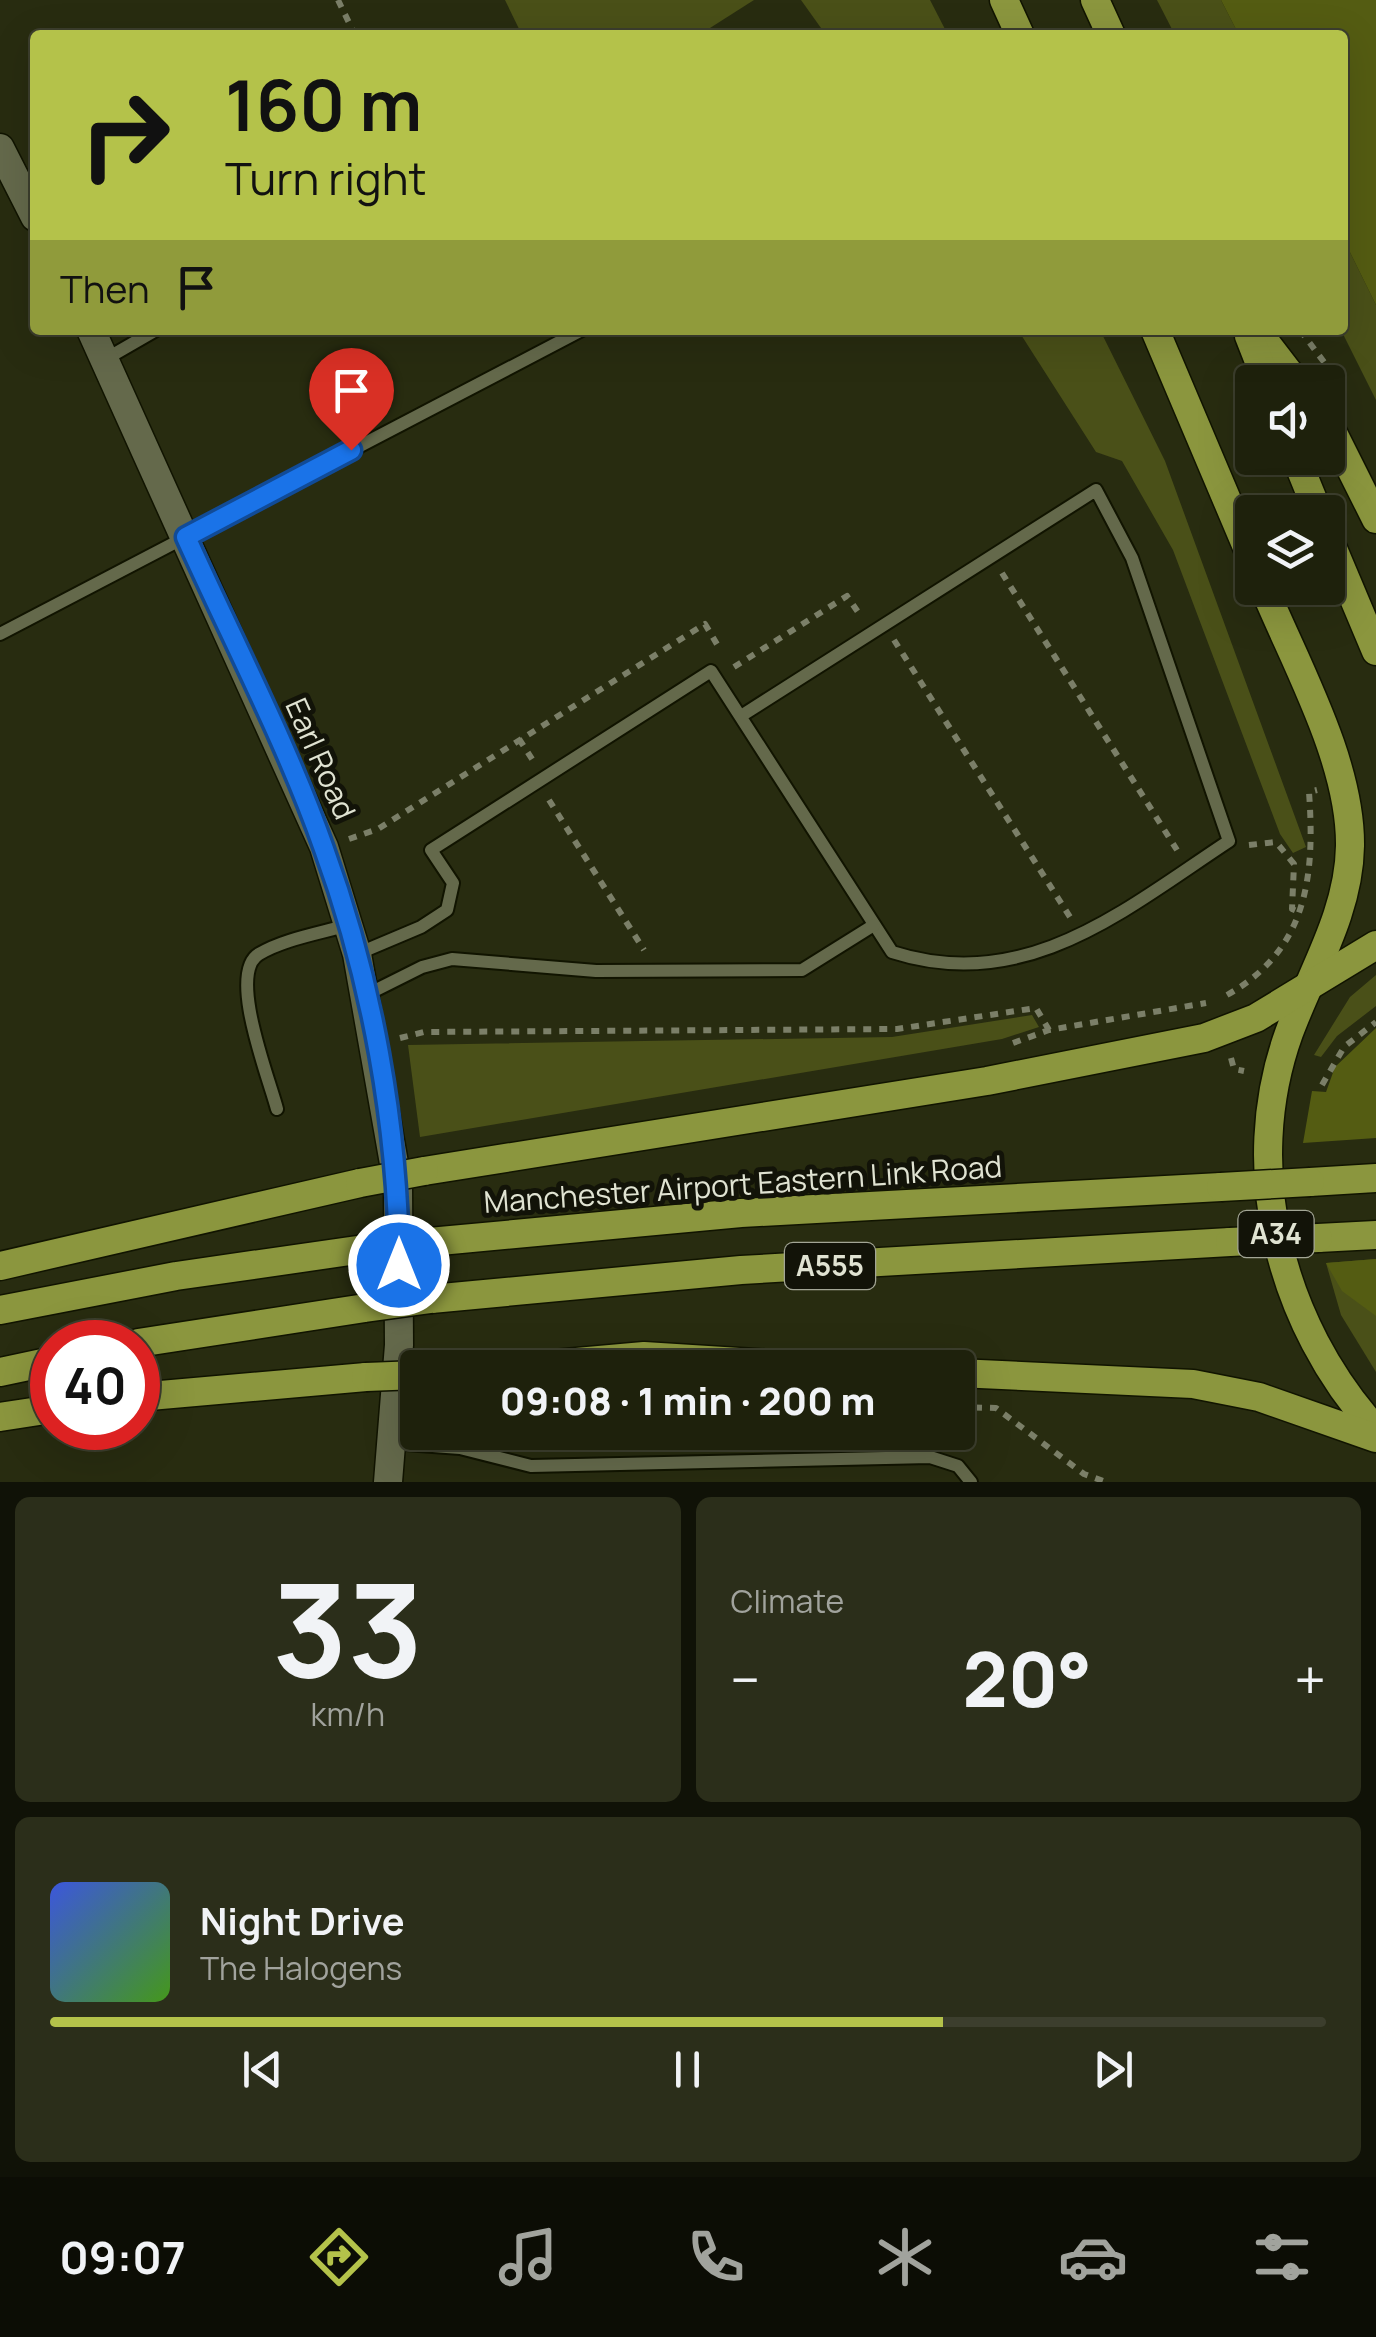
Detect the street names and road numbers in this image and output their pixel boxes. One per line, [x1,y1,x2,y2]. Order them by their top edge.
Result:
street label: Earl Road [276,691,366,826]
street label: Manchester Airport Eastern Link Road [482,1145,1003,1222]
road number: A34 [1238,1211,1314,1257]
road number: A555 [785,1243,875,1289]

